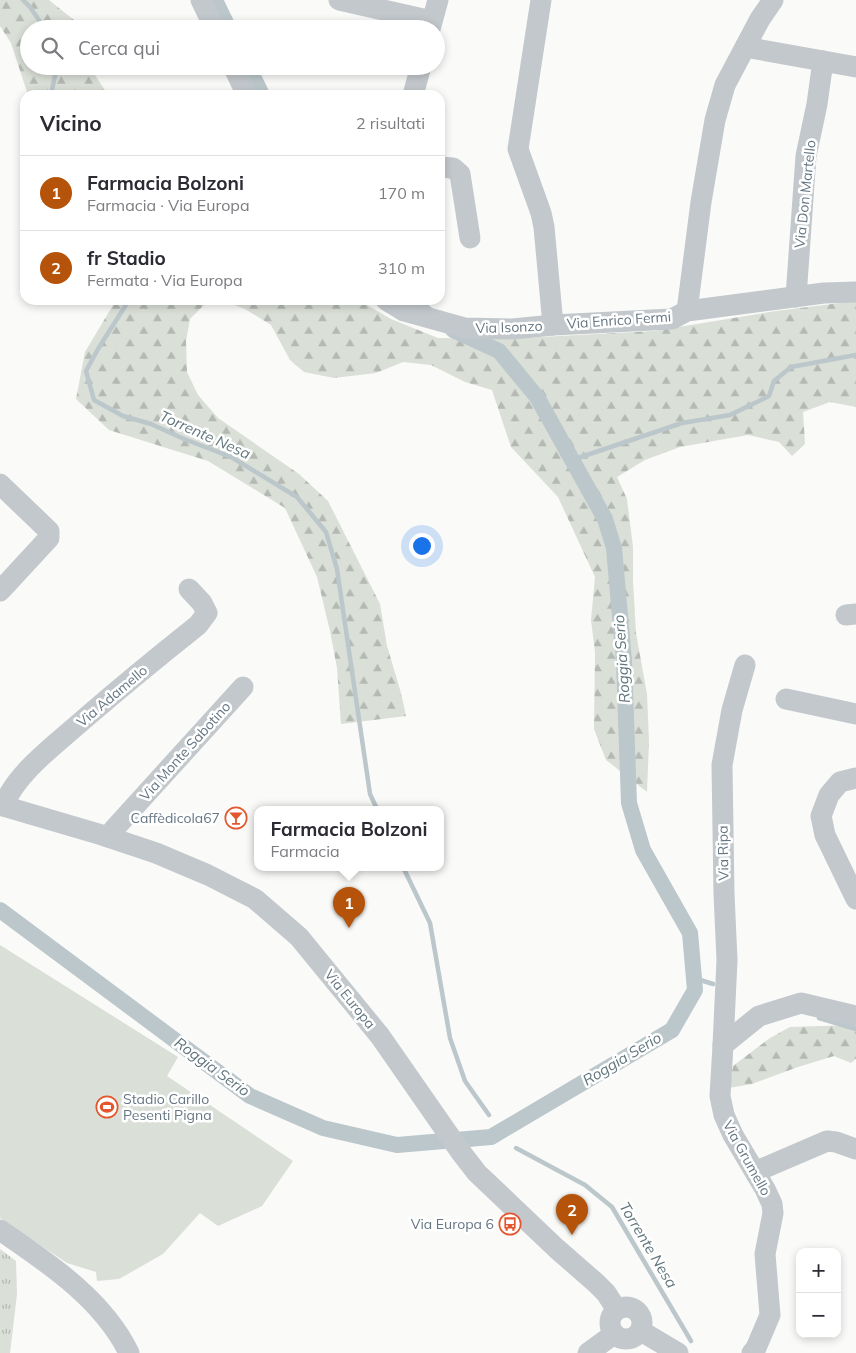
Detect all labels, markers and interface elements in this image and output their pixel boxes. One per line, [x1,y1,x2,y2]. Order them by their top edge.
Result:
search box [20,20,445,75]
icon: search [38,34,66,62]
text: Cerca qui [78,36,160,60]
text: Vicino [40,110,102,136]
text: 2 risultati [356,113,425,133]
street label: Via Don Martello [790,139,820,249]
text: Farmacia Bolzoni [87,171,244,195]
text: 1 [51,183,61,203]
text: 170 m [378,183,425,203]
text: Farmacia · Via Europa [87,195,250,215]
text: fr Stadio [87,246,166,270]
text: 2 [51,258,61,278]
text: 310 m [378,258,425,278]
text: Fermata · Via Europa [87,270,243,290]
street label: Via Enrico Fermi [566,307,672,333]
street label: Via Isonzo [475,317,543,337]
water label: Torrente Nesa [157,406,254,463]
your location [409,533,435,559]
water label: Roggia Serio [609,614,634,704]
street label: Via Adamello [73,661,151,731]
street label: Via Monte Sabotino [136,698,234,804]
bar icon: Caffèdicola67 [224,806,248,830]
popup [254,806,444,871]
place label: Caffèdicola67 [131,809,220,827]
text: Farmacia Bolzoni [271,817,427,841]
street label: Via Ripa [714,825,732,881]
text: Farmacia [271,841,340,861]
pin: 1 [333,887,365,928]
street label: Via Europa [321,966,379,1032]
water label: Roggia Serio [579,1027,665,1089]
water label: Roggia Serio [171,1033,254,1101]
place label: Stadio Carillo Pesenti Pigna [123,1090,212,1124]
sports icon: Stadio Carillo Pesenti Pigna [95,1095,119,1119]
street label: Via Grumello [719,1117,775,1199]
pin: 2 [556,1194,588,1235]
water label: Torrente Nesa [615,1198,682,1291]
bus stop icon: Via Europa 6 [498,1212,522,1236]
place label: Via Europa 6 [411,1215,494,1233]
map controls [796,1248,841,1338]
button: + [796,1248,841,1293]
button: − [796,1293,841,1338]

